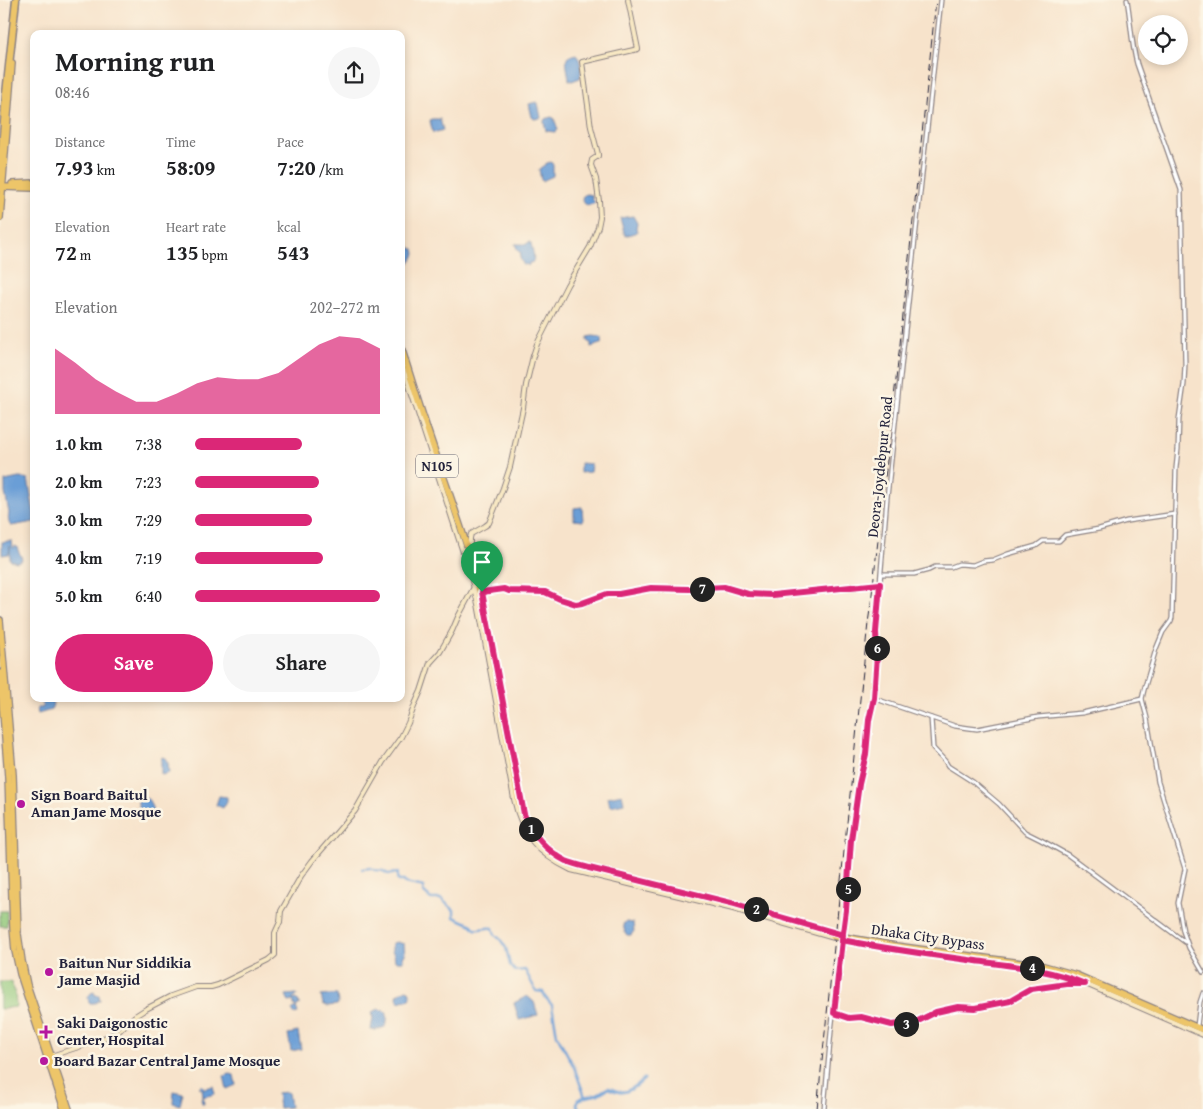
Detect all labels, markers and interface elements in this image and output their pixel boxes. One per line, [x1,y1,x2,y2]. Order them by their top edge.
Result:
map controls [1138,15,1188,65]
button: locate [1138,15,1188,65]
text: Morning run [55,40,215,81]
button: share [328,47,380,99]
text: 08:46 [55,80,90,104]
text: Distance [55,132,105,152]
text: Time [166,132,196,152]
text: Pace [277,132,304,152]
text: 7.93 [55,152,94,183]
text: 58:09 [166,152,215,183]
text: 7:20 [277,152,316,183]
text: km [94,160,115,180]
text: /km [316,160,344,180]
text: Elevation [55,217,110,237]
text: Heart rate [166,217,226,237]
text: kcal [277,217,301,237]
text: 72 [55,237,77,268]
text: 135 [166,237,199,268]
text: 543 [277,237,310,268]
text: m [77,245,91,265]
text: bpm [199,245,228,265]
text: Elevation [55,295,118,319]
text: 202–272 m [310,295,380,319]
street label: Deora-Joydebpur Road [862,395,897,539]
text: 1.0 km [55,432,102,456]
text: 7:38 [135,432,162,456]
road number: N105 [416,454,458,478]
text: 2.0 km [55,470,102,494]
text: 7:23 [135,470,162,494]
text: 3.0 km [55,508,102,532]
text: 7:29 [135,508,162,532]
pin [461,541,503,592]
text: 4.0 km [55,546,102,570]
text: 7:19 [135,546,162,570]
icon: arrive [468,548,496,576]
pin: 7 [690,576,714,602]
text: 7 [699,579,706,599]
text: 5.0 km [55,584,102,608]
text: 6:40 [135,584,162,608]
button: Save [55,634,213,692]
button: Share [223,634,380,692]
pin: 6 [864,636,890,660]
text: 6 [874,638,881,658]
place label: Sign Board Baitul Aman Jame Mosque [31,784,161,822]
marker: Sign Board Baitul Aman Jame Mosque [15,798,27,810]
pin: 1 [518,816,544,842]
text: 1 [528,819,535,839]
pin: 5 [836,876,860,902]
text: 5 [845,879,852,899]
pin: 2 [744,896,768,922]
text: 2 [753,899,760,919]
street label: Dhaka City Bypass [870,918,986,955]
place label: Baitun Nur Siddikia Jame Masjid [56,952,191,990]
pin: 4 [1020,956,1044,980]
text: 4 [1029,958,1036,978]
marker: Baitun Nur Siddikia Jame Masjid [43,966,55,978]
place label: Saki Daigonostic Center, Hospital [57,1012,168,1050]
pin: 3 [894,1012,918,1036]
text: 3 [903,1014,910,1034]
marker: Saki Daigonostic Center, Hospital [39,1025,53,1039]
place label: Board Bazar Central Jame Mosque [54,1050,280,1071]
marker: Board Bazar Central Jame Mosque [38,1055,50,1067]

